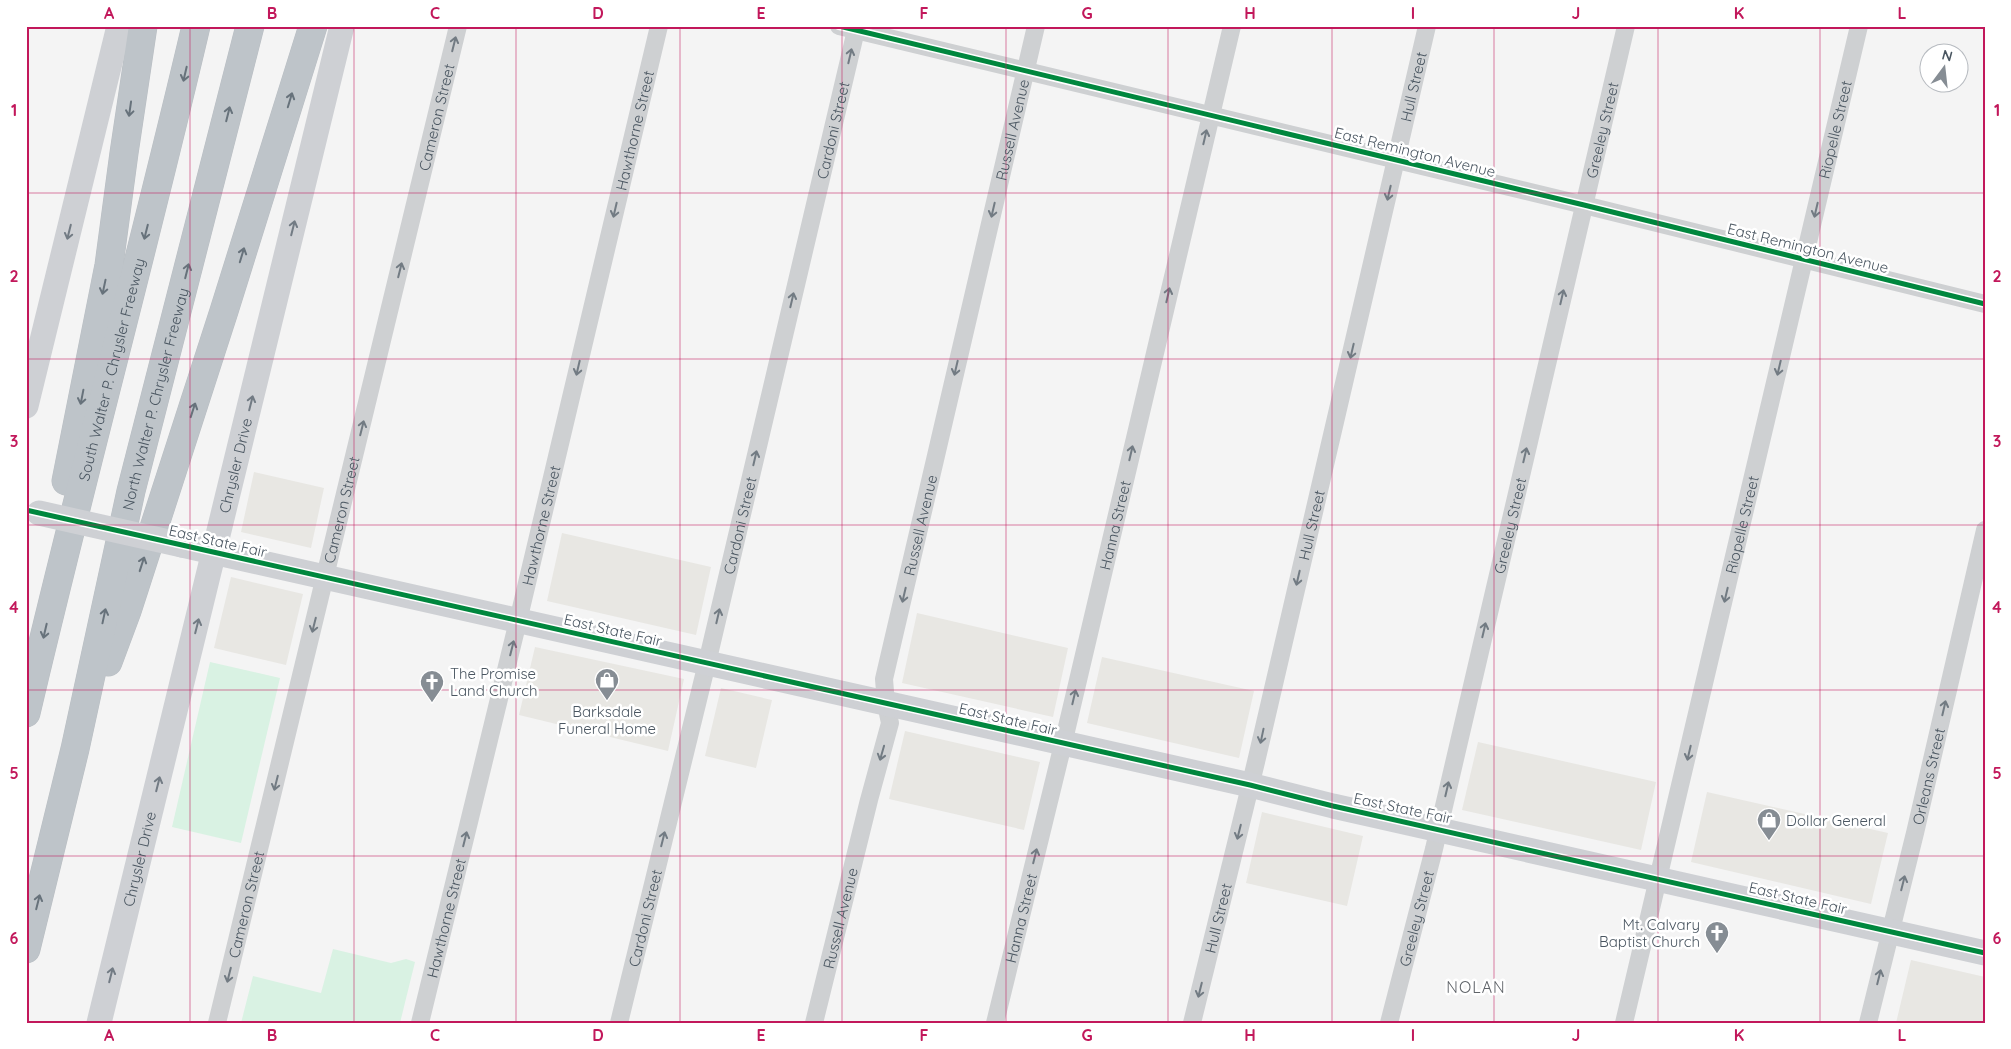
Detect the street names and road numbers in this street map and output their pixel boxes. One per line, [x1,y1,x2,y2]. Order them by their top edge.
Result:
street label: Hull Street [1396,50,1430,124]
street label: Cameron Street [414,62,458,172]
street label: Hawthorne Street [611,69,658,192]
street label: Russell Avenue [991,77,1033,182]
street label: Riopelle Street [1814,78,1855,180]
street label: Cardoni Street [812,80,853,181]
street label: Greeley Street [1581,80,1622,180]
street label: East Remington Avenue [1332,123,1498,181]
street label: East Remington Avenue [1725,219,1891,277]
street label: South Walter P. Chrysler Freeway [74,256,148,483]
street label: North Walter P. Chrysler Freeway [118,286,192,512]
street label: Chrysler Drive [214,416,256,515]
street label: Cameron Street [319,454,363,565]
street label: Hawthorne Street [517,464,564,587]
street label: Russell Avenue [899,473,941,578]
street label: Riopelle Street [1721,474,1762,576]
street label: Cardoni Street [719,475,760,576]
street label: Greeley Street [1489,475,1530,575]
street label: Hanna Street [1095,478,1134,572]
street label: Hull Street [1294,488,1328,562]
street label: East State Fair [167,520,269,562]
street label: East State Fair [562,609,664,651]
street label: East State Fair [957,698,1059,740]
street label: Orleans Street [1908,726,1949,827]
street label: East State Fair [1352,788,1454,828]
street label: Chrysler Drive [118,809,160,908]
street label: Cameron Street [224,849,268,960]
street label: Hawthorne Street [422,856,469,980]
street label: Russell Avenue [818,866,861,971]
street label: Cardoni Street [624,867,666,969]
street label: Greeley Street [1395,868,1438,968]
street label: Hanna Street [1001,871,1041,965]
street label: East State Fair [1747,877,1849,919]
street label: Hull Street [1200,881,1235,955]

